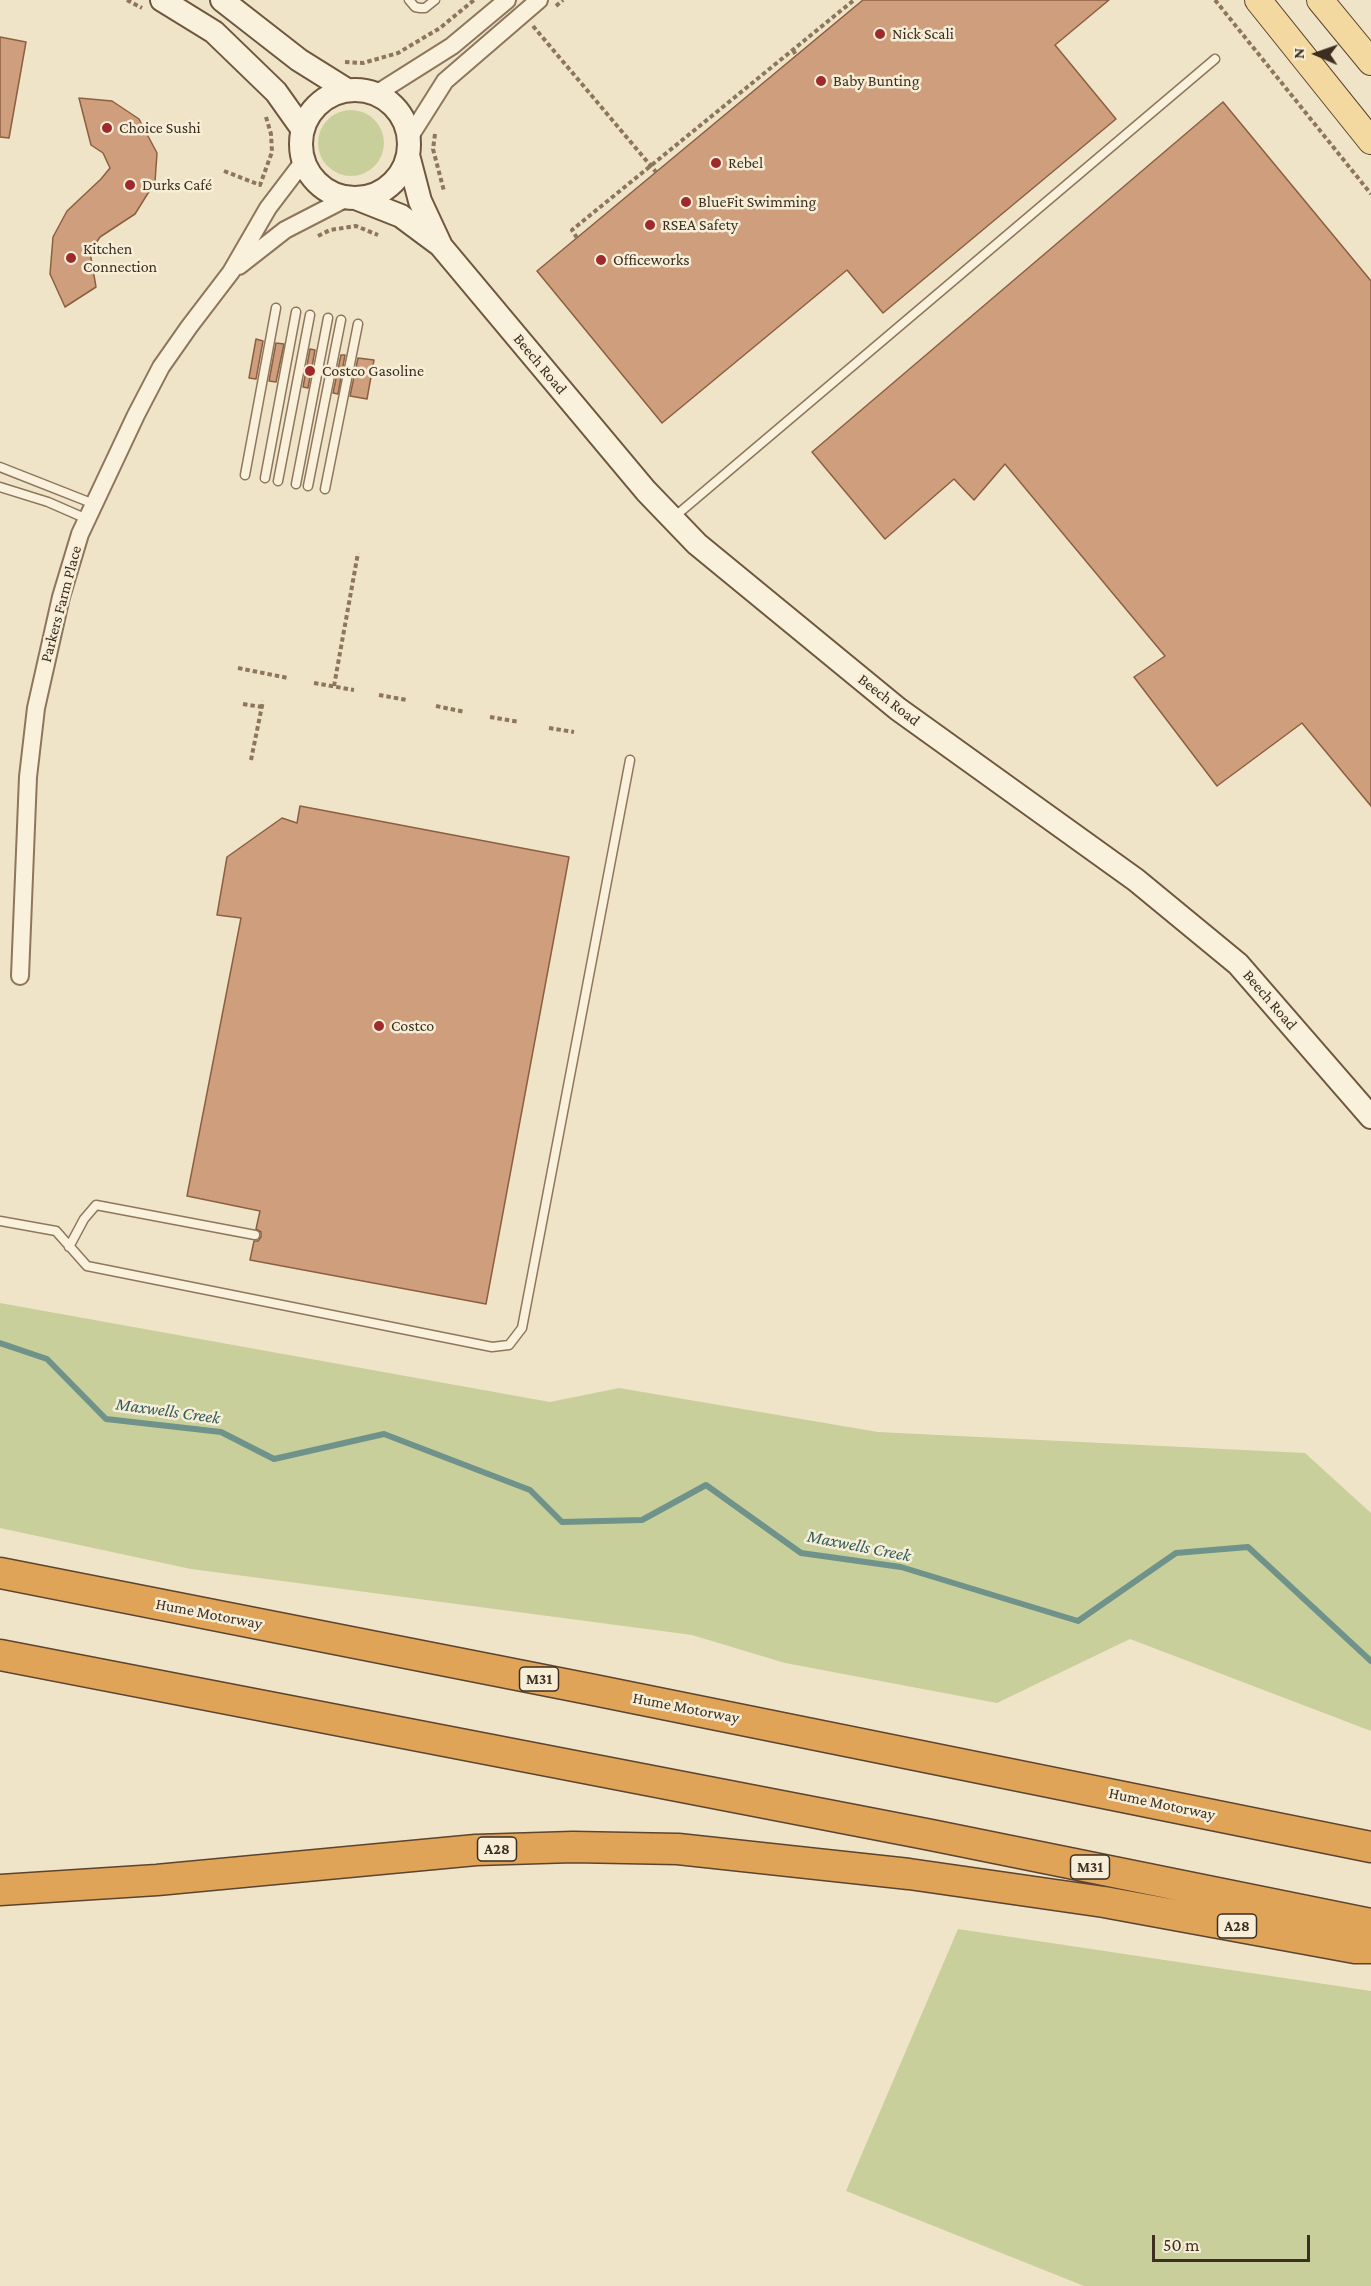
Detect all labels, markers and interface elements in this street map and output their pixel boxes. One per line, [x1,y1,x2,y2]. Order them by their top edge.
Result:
place label: Nick Scali [892,24,954,44]
north arrow [1287,24,1347,84]
marker: Nick Scali [873,27,887,41]
text: N [1290,48,1307,59]
place label: Baby Bunting [833,71,919,91]
marker: Baby Bunting [814,74,828,88]
place label: Choice Sushi [119,118,201,138]
marker: Choice Sushi [100,121,114,135]
place label: Rebel [728,153,763,173]
marker: Rebel [709,156,723,170]
place label: Durks Café [142,175,212,195]
marker: Durks Café [123,178,137,192]
place label: BlueFit Swimming [698,192,816,212]
marker: BlueFit Swimming [679,195,693,209]
place label: RSEA Safety [662,215,738,235]
marker: RSEA Safety [643,218,657,232]
place label: Kitchen Connection [83,239,157,277]
place label: Officeworks [613,250,690,270]
marker: Kitchen Connection [64,251,78,265]
marker: Officeworks [594,253,608,267]
street label: Beech Road [509,330,571,398]
place label: Costco Gasoline [322,361,424,381]
marker: Costco Gasoline [303,364,317,378]
street label: Parkers Farm Place [36,544,86,664]
street label: Beech Road [854,670,924,730]
street label: Beech Road [1239,966,1301,1034]
place label: Costco [391,1016,434,1036]
marker: Costco [372,1019,386,1033]
water label: Maxwells Creek [114,1393,222,1429]
water label: Maxwells Creek [805,1525,913,1567]
street label: Hume Motorway [154,1594,264,1634]
road number: M31 [520,1667,558,1691]
street label: Hume Motorway [631,1688,741,1728]
street label: Hume Motorway [1107,1783,1217,1825]
road number: A28 [478,1837,516,1861]
road number: M31 [1070,1855,1110,1879]
road number: A28 [1218,1914,1256,1938]
scale bar [1155,2223,1312,2261]
text: 50 m [1163,2235,1200,2255]

